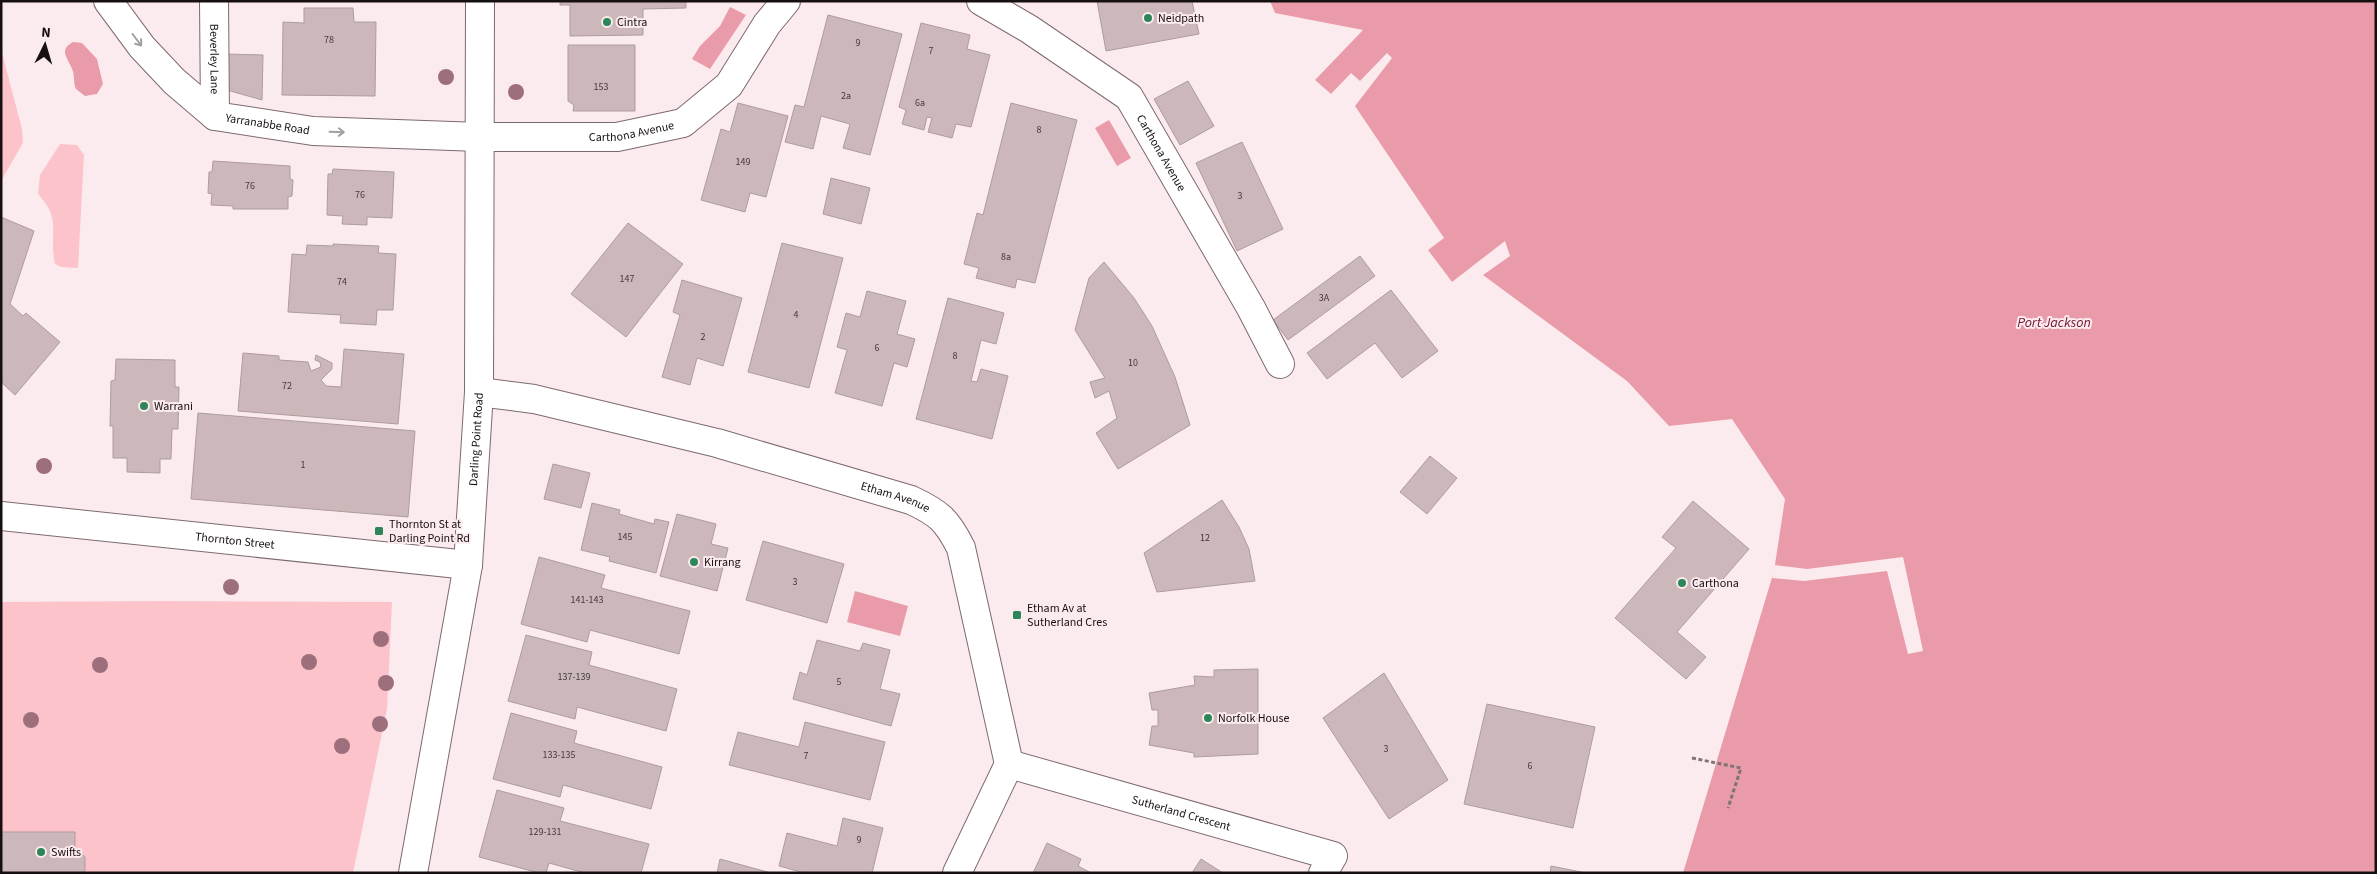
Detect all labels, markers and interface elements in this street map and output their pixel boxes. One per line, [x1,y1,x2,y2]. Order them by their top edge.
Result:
place label: Neidpath [1158,10,1204,27]
marker: Neidpath [1142,12,1154,24]
place label: Cintra [617,14,647,31]
marker: Cintra [601,16,613,28]
north arrow [20,20,70,70]
text: N [41,23,52,43]
street label: Beverley Lane [206,24,223,94]
one-way arrow [132,33,142,47]
house number: 78 [324,33,334,47]
house number: 9 [856,36,861,50]
house number: 7 [929,44,934,58]
house number: 153 [594,80,608,94]
house number: 2a [841,89,851,103]
house number: 6a [915,96,925,110]
street label: Yarranabbe Road [223,109,311,139]
street label: Carthona Avenue [1132,111,1190,194]
street label: Carthona Avenue [589,117,676,146]
house number: 8 [1037,123,1042,137]
one-way arrow [328,127,345,137]
house number: 149 [736,155,750,169]
house number: 76 [245,179,255,193]
house number: 76 [355,188,365,202]
house number: 3 [1238,189,1243,203]
house number: 8a [1001,250,1011,264]
house number: 147 [620,272,634,286]
house number: 74 [337,275,347,289]
house number: 3A [1319,291,1330,305]
house number: 4 [794,308,799,322]
water label: Port Jackson [2017,313,2091,333]
house number: 2 [701,330,706,344]
house number: 6 [875,341,880,355]
house number: 8 [953,349,958,363]
house number: 10 [1128,356,1138,370]
house number: 72 [282,379,292,393]
street label: Darling Point Road [465,392,487,486]
place label: Warrani [154,398,193,415]
marker: Warrani [138,400,150,412]
house number: 1 [301,458,306,472]
street label: Etham Avenue [859,477,933,517]
place label: Thornton St at Darling Point Rd [389,516,470,547]
marker: Thornton St at Darling Point Rd [373,525,385,537]
street label: Thornton Street [194,528,275,553]
house number: 145 [618,530,632,544]
house number: 12 [1200,531,1210,545]
place label: Kirrang [704,554,741,571]
marker: Kirrang [688,556,700,568]
house number: 3 [793,575,798,589]
place label: Carthona [1692,575,1739,592]
marker: Carthona [1676,577,1688,589]
house number: 141-143 [571,593,603,607]
place label: Etham Av at Sutherland Cres [1027,600,1107,631]
marker: Etham Av at Sutherland Cres [1011,609,1023,621]
house number: 137-139 [558,670,590,684]
house number: 5 [837,675,842,689]
place label: Norfolk House [1218,710,1290,727]
marker: Norfolk House [1202,712,1214,724]
house number: 3 [1384,742,1389,756]
house number: 133-135 [543,748,575,762]
house number: 7 [804,749,809,763]
house number: 6 [1528,759,1533,773]
street label: Sutherland Crescent [1130,791,1233,835]
house number: 129-131 [529,825,561,839]
house number: 9 [857,833,862,847]
place label: Swifts [51,844,81,861]
marker: Swifts [35,846,47,858]

